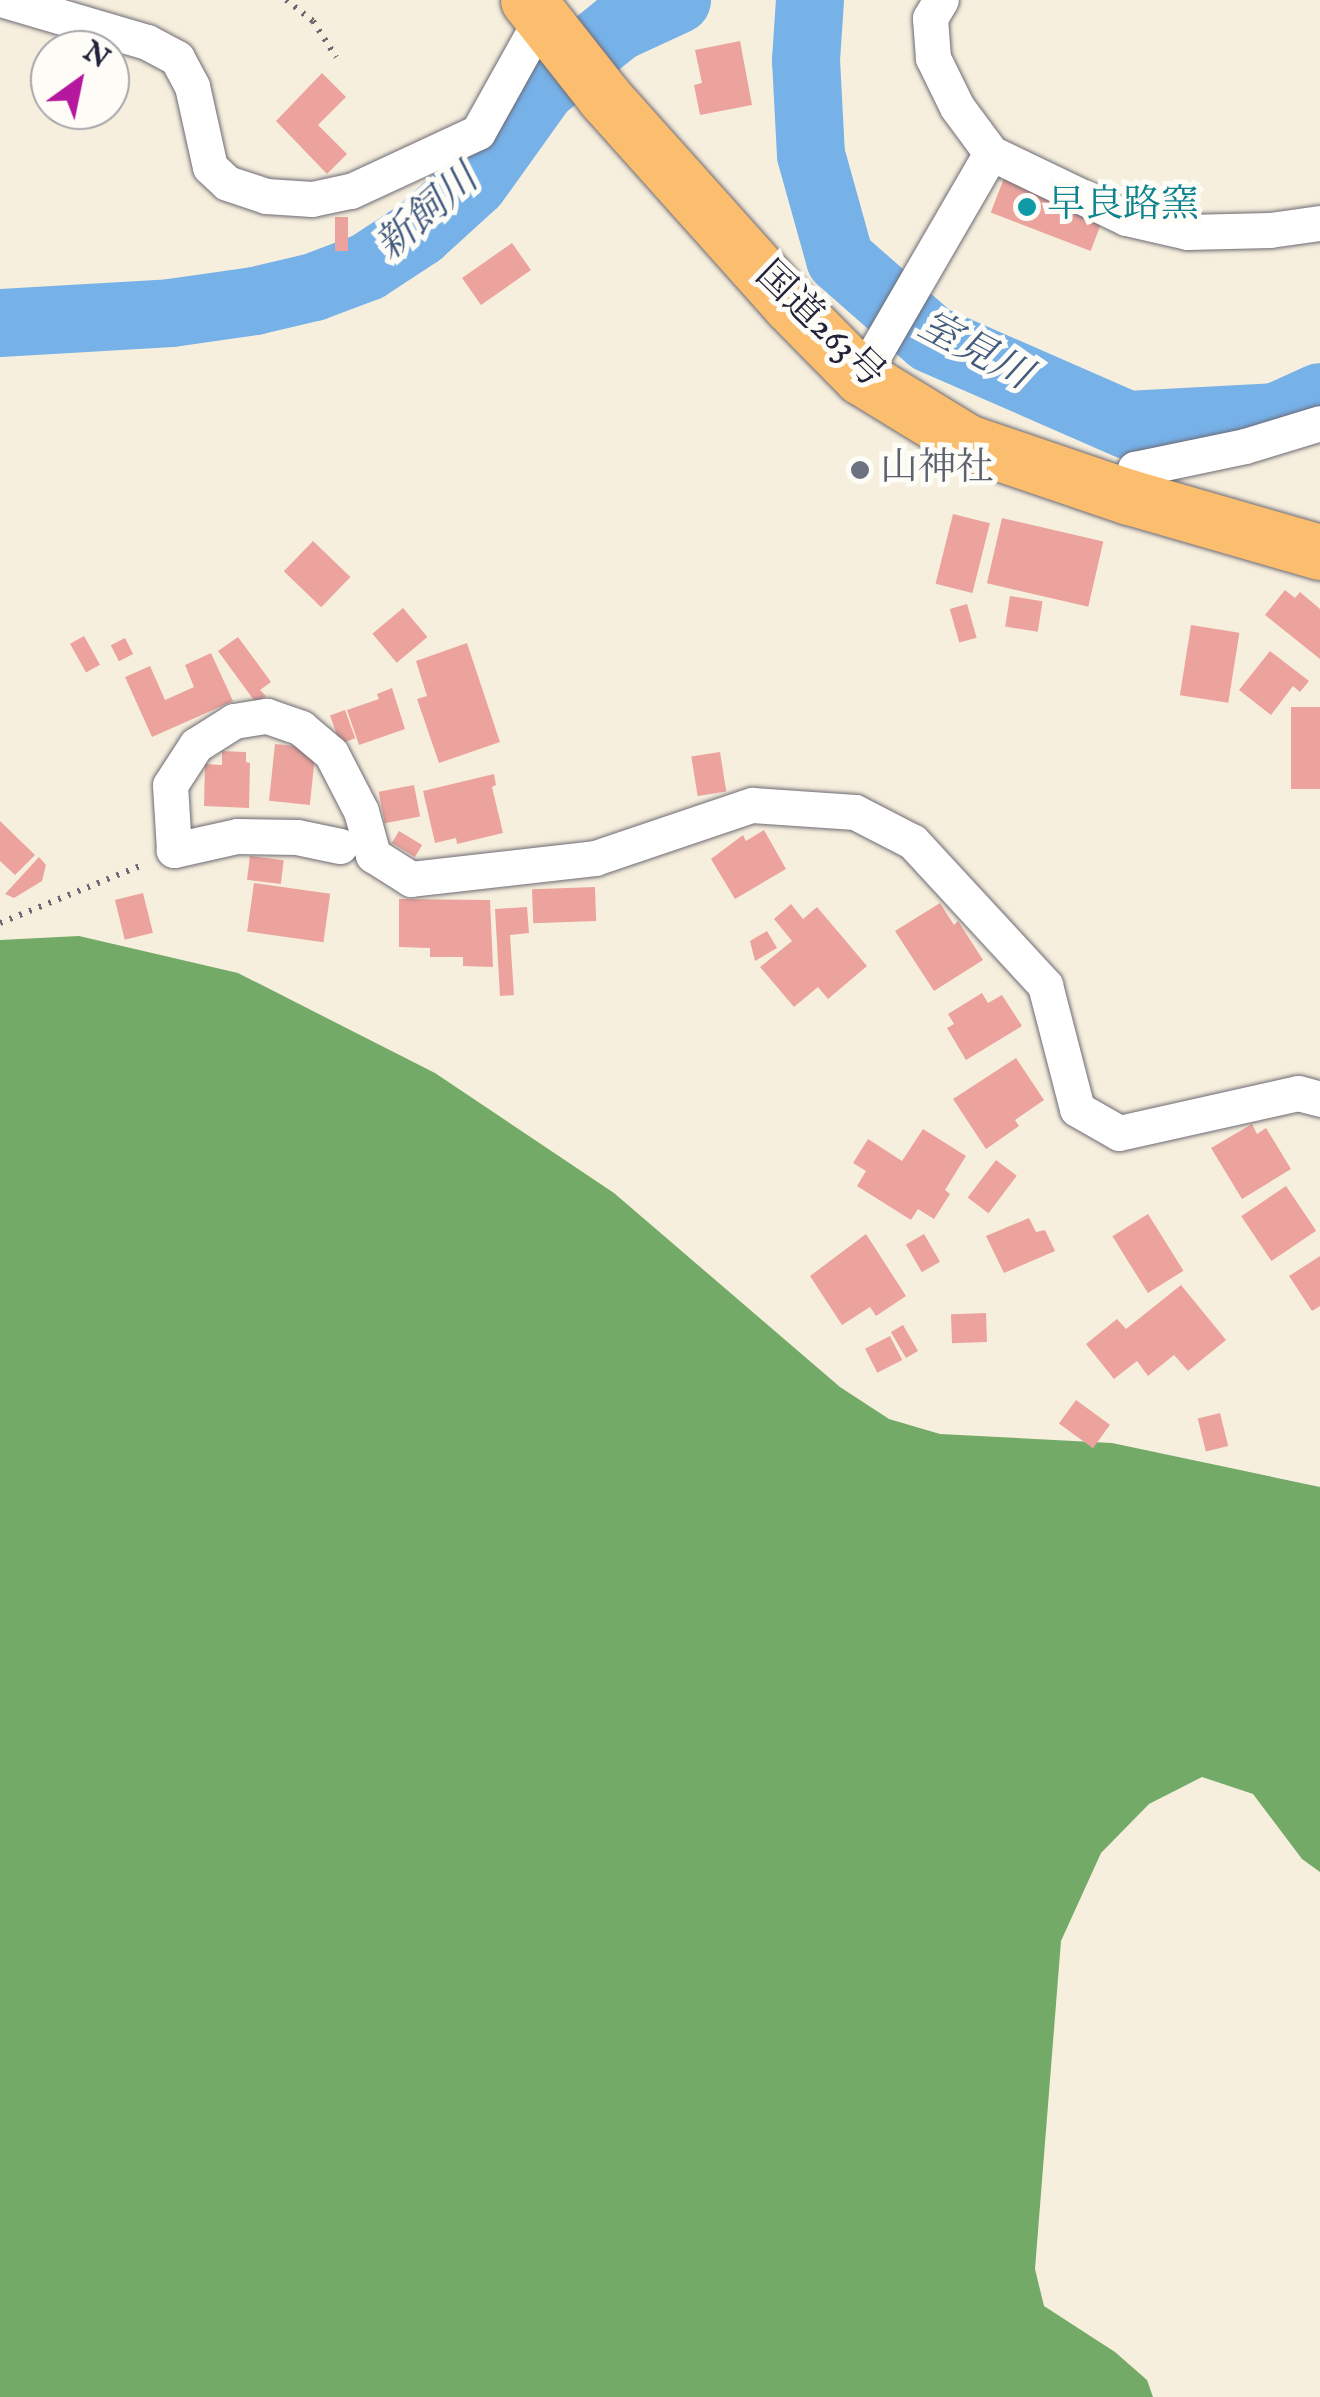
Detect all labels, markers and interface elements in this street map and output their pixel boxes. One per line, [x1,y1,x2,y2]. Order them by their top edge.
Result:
north arrow [30,30,130,130]
text: N [76,35,115,77]
water label: 新飼川 [367,157,489,271]
place label: 早良路窯 [1047,184,1199,230]
marker: 早良路窯 [1016,196,1038,218]
street label: 国道263号 [745,253,893,399]
water label: 室見川 [910,303,1038,401]
place label: 山神社 [880,447,994,493]
marker: 山神社 [849,459,871,481]

